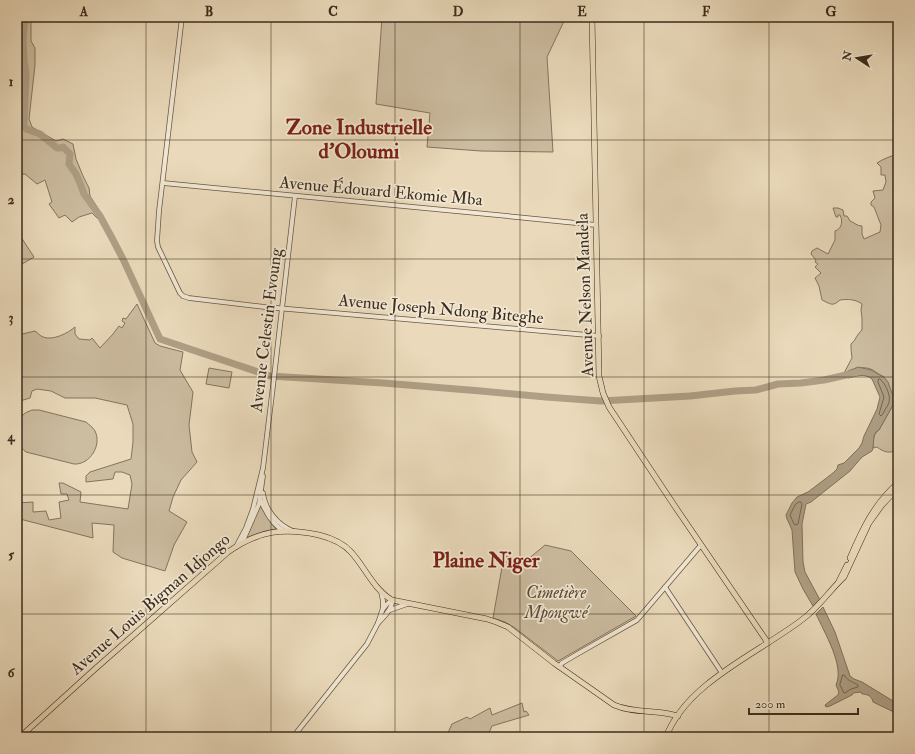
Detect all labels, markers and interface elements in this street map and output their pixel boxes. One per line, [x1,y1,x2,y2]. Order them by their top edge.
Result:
text: A [79,4,89,20]
text: B [205,4,213,20]
text: C [328,4,338,20]
text: D [453,4,464,20]
text: E [577,4,587,20]
text: F [702,4,711,20]
text: G [826,4,837,20]
north arrow [837,38,877,78]
text: N [840,49,855,63]
text: 1 [9,74,14,90]
district label: Zone Industrielle d'Oloumi [286,114,432,165]
street label: Avenue Édouard Ekomie Mba [278,171,485,210]
text: 2 [8,192,15,208]
street label: Avenue Nelson Mandela [572,212,598,378]
street label: Avenue Celestin Evoung [245,246,287,414]
street label: Avenue Joseph Ndong Biteghe [336,289,545,329]
text: 3 [9,310,14,326]
text: 4 [6,429,15,445]
street label: Avenue Louis Bigman Idjongo [65,529,234,680]
text: 5 [8,547,14,563]
district label: Plaine Niger [432,547,541,574]
park label: Cimetière Mpongwé [523,582,591,623]
text: 6 [8,665,16,681]
scale bar [749,690,858,716]
text: 200 m [755,697,786,712]

